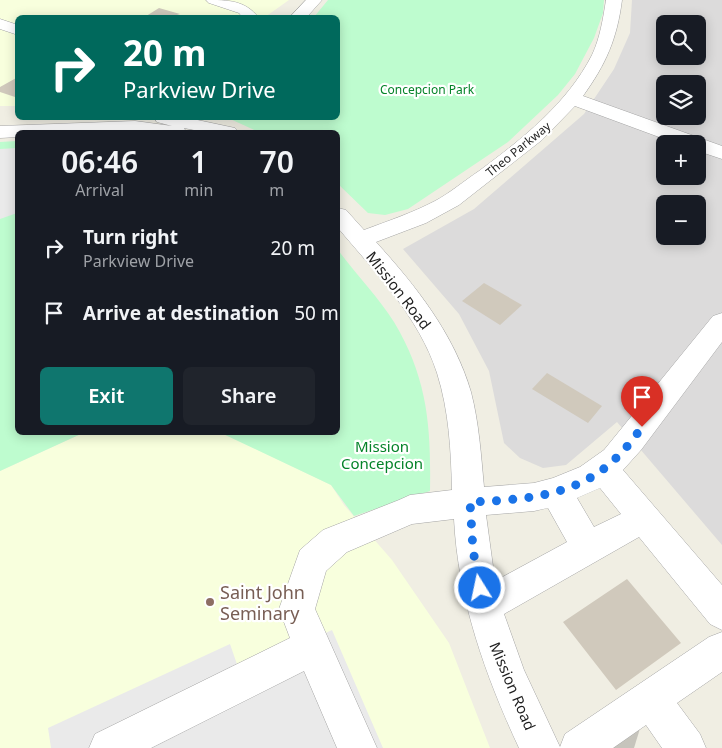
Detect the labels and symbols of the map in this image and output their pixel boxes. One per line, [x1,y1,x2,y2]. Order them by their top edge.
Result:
park label: Concepcion Park [380,81,475,98]
street label: Theo Parkway [482,117,555,180]
street label: Mission Road [362,247,436,333]
pin [621,376,663,427]
park label: Mission Concepcion [341,436,423,473]
position arrow [453,561,505,613]
place label: Saint John Seminary [220,580,305,625]
marker: Saint John Seminary [204,596,216,608]
street label: Mission Road [485,639,541,733]

